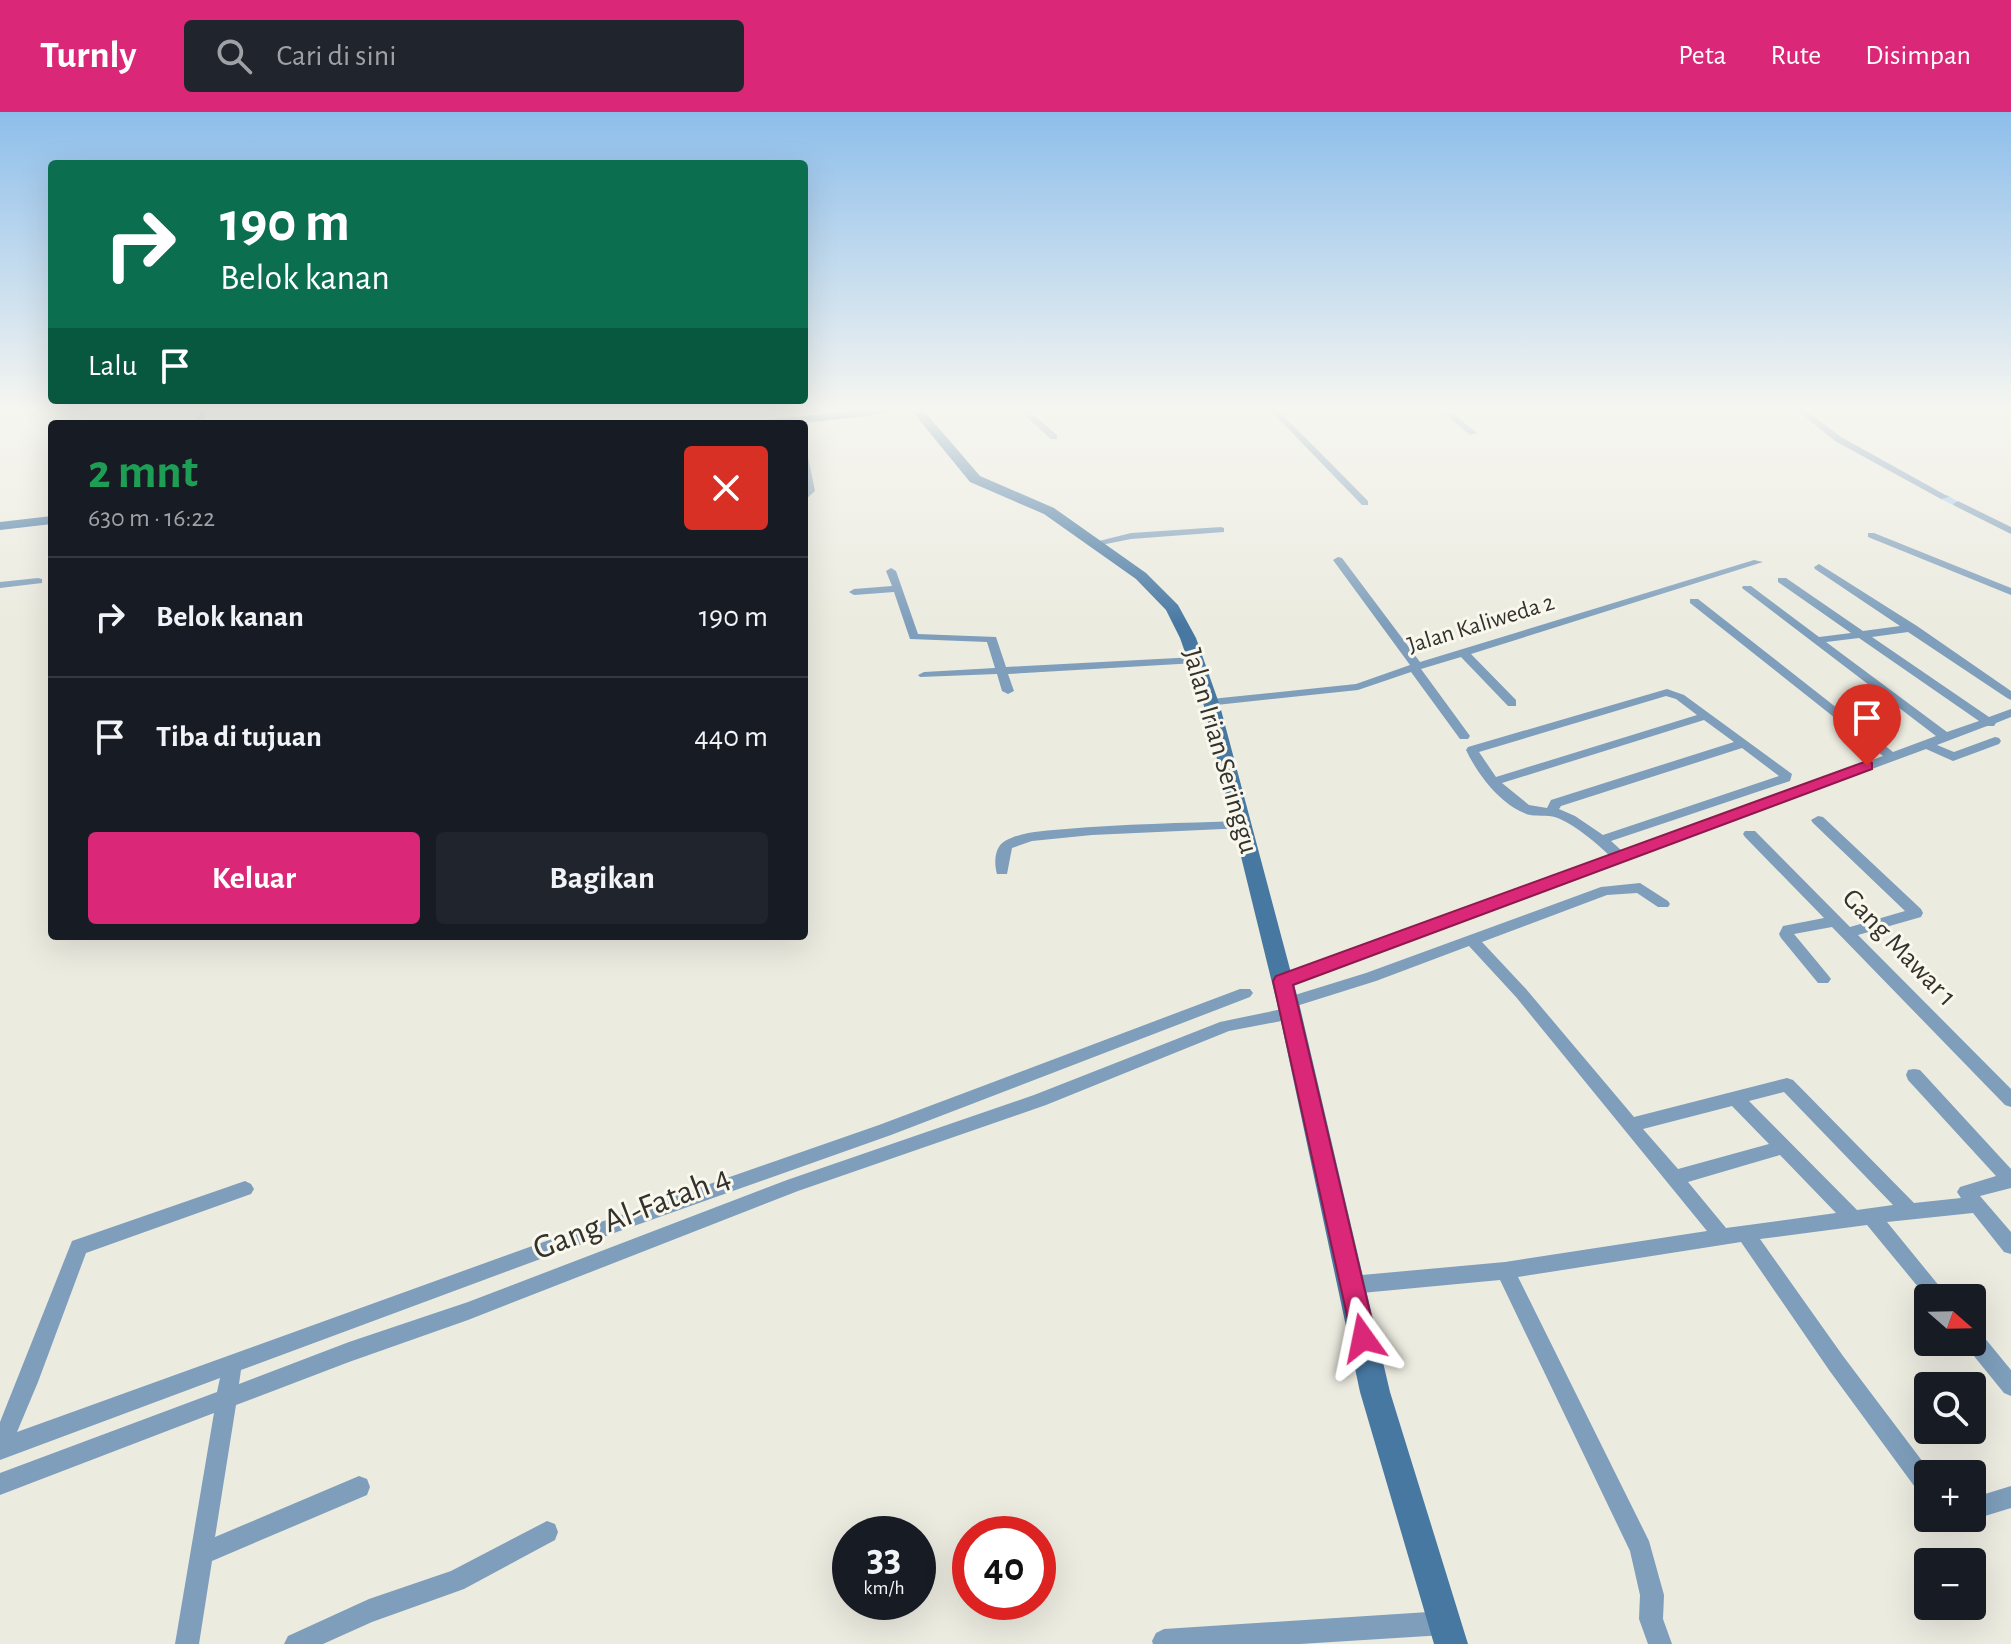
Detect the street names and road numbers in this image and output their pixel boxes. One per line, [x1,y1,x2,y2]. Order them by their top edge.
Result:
street label: Jalan Kaliweda 2 [1405,590,1557,658]
street label: Jalan Irian Seringgu [1177,645,1263,857]
street label: Gang Mawar 1 [1837,884,1961,1012]
street label: Gang Al-Fatah 4 [529,1160,735,1266]

